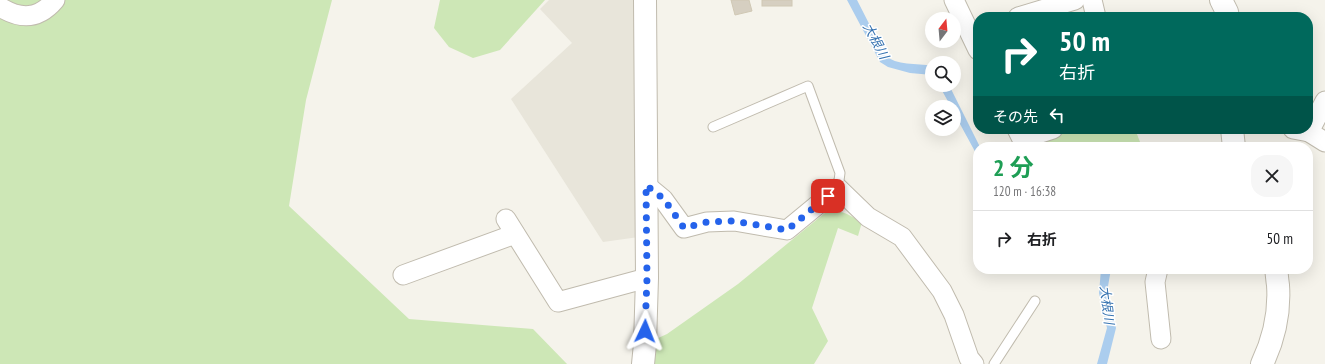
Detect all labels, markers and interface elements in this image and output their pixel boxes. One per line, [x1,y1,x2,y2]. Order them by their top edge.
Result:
north arrow [925,12,961,48]
map controls [925,12,961,136]
water label: 大根川 [859,20,894,64]
text: 50 m [1059,22,1110,59]
icon: right [993,28,1045,80]
button: search [925,56,961,92]
text: 右折 [1059,61,1095,84]
button: layers [925,100,961,136]
icon: left [1046,104,1068,126]
text: その先 [993,107,1038,126]
text: 2 分 [993,152,1033,183]
button: close [1251,155,1293,197]
pin [811,179,845,213]
text: 120 m · 16:38 [993,183,1056,200]
icon: arrive [817,185,839,207]
icon: right [993,228,1015,250]
text: 50 m [1267,229,1293,248]
text: 右折 [1027,230,1057,249]
water label: 大根川 [1096,285,1118,327]
position arrow [624,310,666,352]

